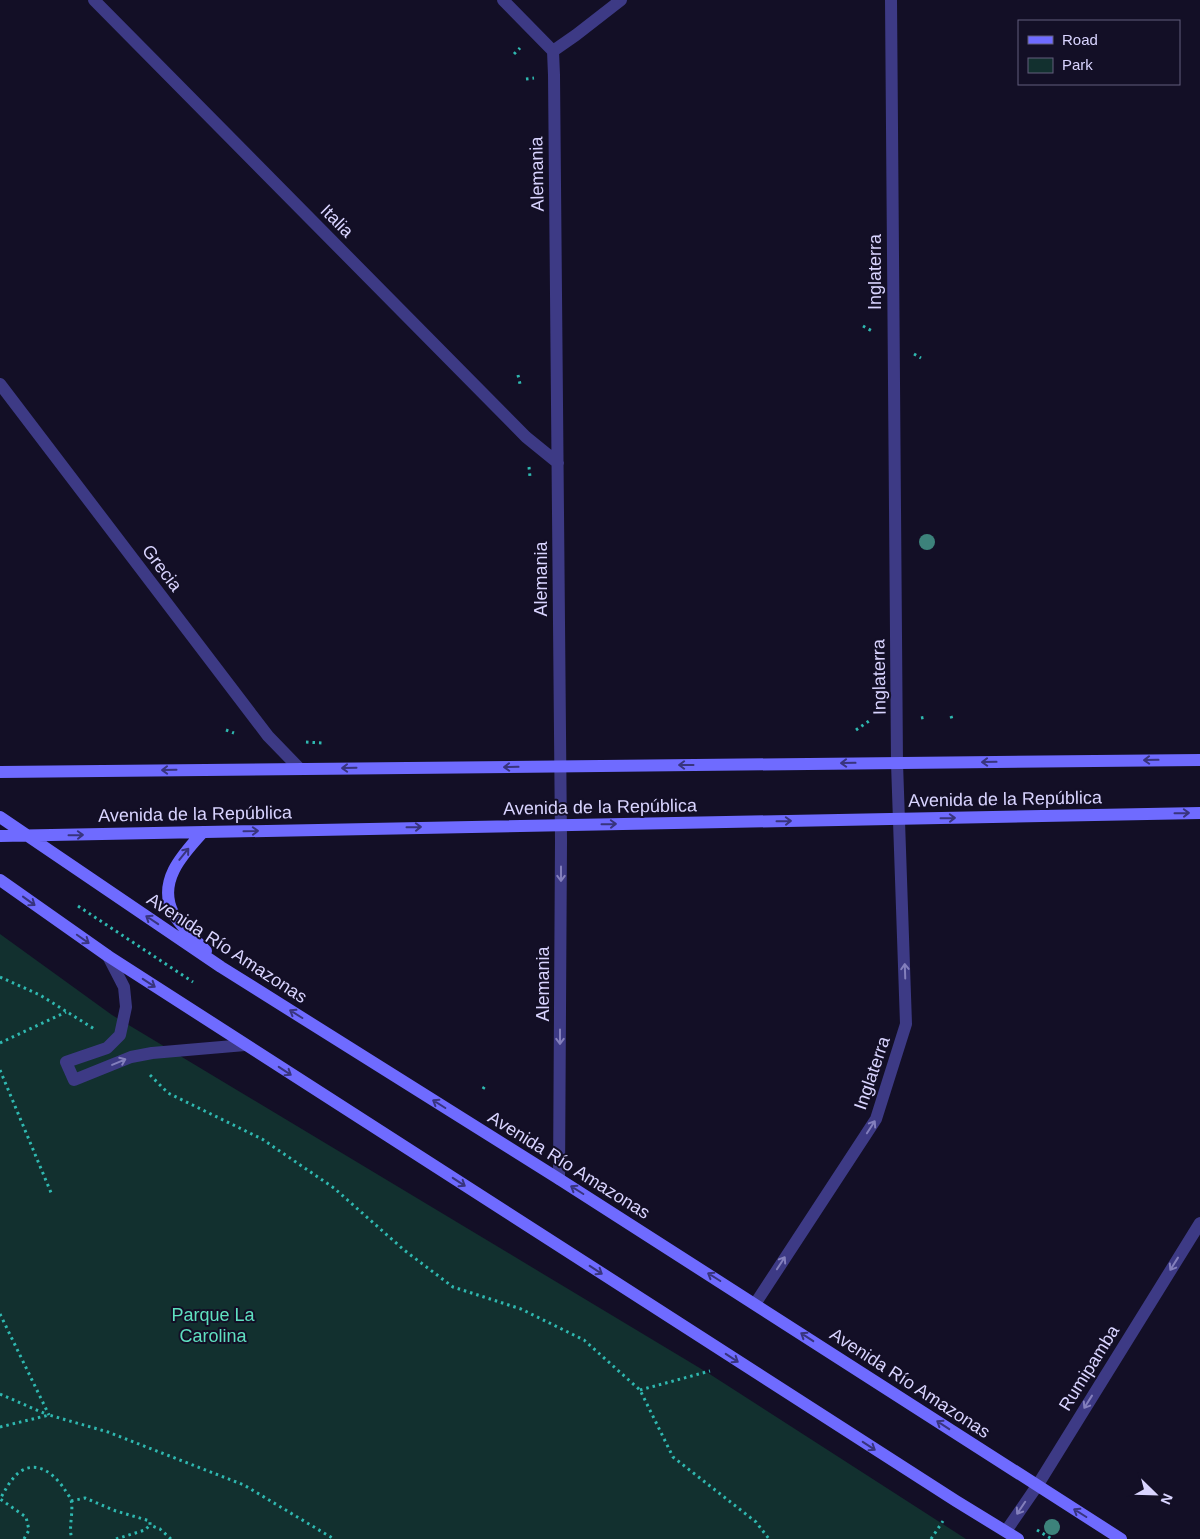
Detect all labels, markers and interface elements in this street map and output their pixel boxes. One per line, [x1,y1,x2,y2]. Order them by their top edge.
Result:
legend [1018,20,1180,85]
text: Road [1062,31,1098,48]
text: Park [1062,56,1093,73]
street label: Alemania [526,135,548,212]
street label: Italia [316,200,358,242]
street label: Inglaterra [865,233,885,310]
street label: Alemania [531,540,551,617]
street label: Grecia [138,541,187,596]
street label: Inglaterra [868,638,890,715]
one-way arrow [1144,755,1160,765]
one-way arrow [981,757,998,767]
one-way arrow [841,758,857,768]
one-way arrow [678,760,694,770]
one-way arrow [503,762,519,771]
one-way arrow [341,763,357,773]
one-way arrow [161,765,177,775]
street label: Avenida de la República [908,787,1103,811]
street label: Avenida de la República [503,795,698,819]
street label: Avenida de la República [98,802,293,826]
one-way arrow [1174,808,1190,818]
one-way arrow [939,813,955,823]
one-way arrow [776,816,792,826]
one-way arrow [601,819,617,829]
one-way arrow [405,823,421,832]
one-way arrow [243,826,259,836]
one-way arrow [68,830,84,839]
one-way arrow [178,848,189,861]
one-way arrow [556,866,566,882]
street label: Avenida Río Amazonas [143,889,311,1007]
one-way arrow [22,896,36,906]
one-way arrow [145,915,159,925]
one-way arrow [76,934,90,944]
street label: Alemania [533,945,553,1022]
one-way arrow [900,963,909,979]
one-way arrow [141,978,155,988]
one-way arrow [289,1009,303,1019]
one-way arrow [555,1028,565,1044]
street label: Inglaterra [850,1033,894,1112]
one-way arrow [111,1056,126,1066]
one-way arrow [278,1066,292,1076]
one-way arrow [432,1098,446,1108]
street label: Avenida Río Amazonas [484,1107,654,1223]
one-way arrow [866,1120,876,1134]
one-way arrow [451,1177,465,1187]
one-way arrow [570,1185,584,1195]
one-way arrow [776,1256,787,1270]
one-way arrow [1169,1257,1179,1271]
one-way arrow [588,1265,602,1275]
one-way arrow [707,1272,721,1282]
park label: Parque La Carolina [171,1305,256,1346]
street label: Rumipamba [1055,1321,1124,1414]
street label: Avenida Río Amazonas [826,1324,994,1442]
one-way arrow [800,1332,814,1342]
one-way arrow [725,1353,739,1363]
one-way arrow [1083,1395,1093,1409]
one-way arrow [936,1420,950,1431]
one-way arrow [861,1441,875,1451]
north arrow [1130,1469,1180,1519]
text: N [1158,1491,1176,1507]
one-way arrow [1016,1501,1026,1515]
one-way arrow [1073,1508,1087,1518]

